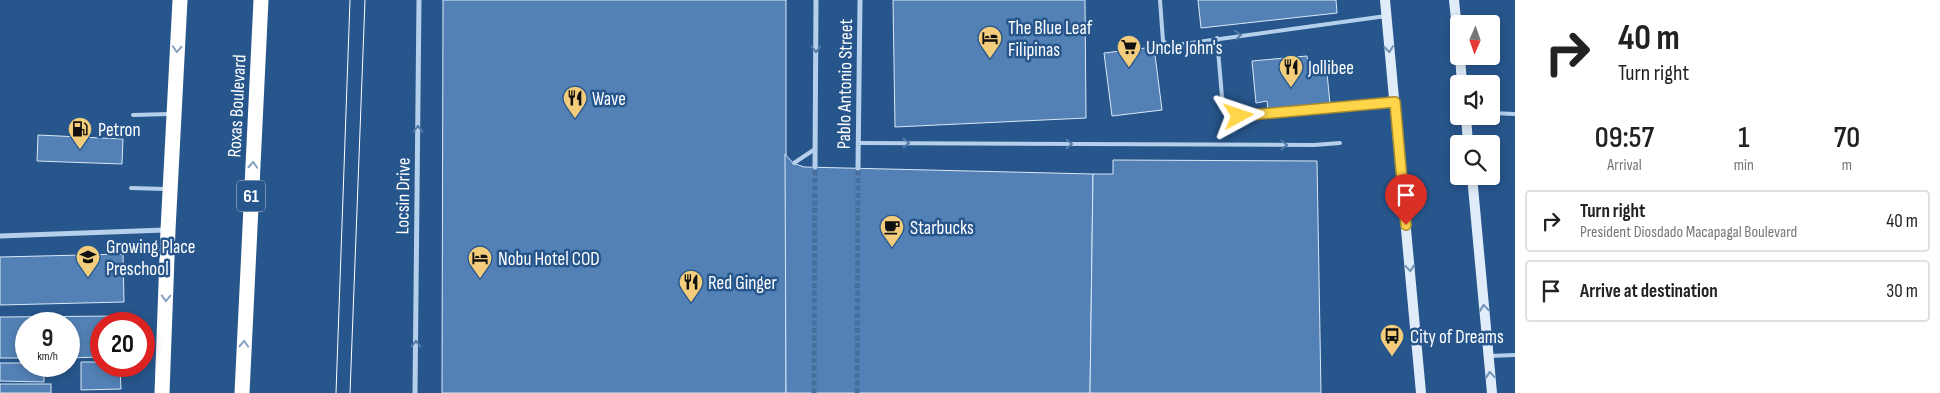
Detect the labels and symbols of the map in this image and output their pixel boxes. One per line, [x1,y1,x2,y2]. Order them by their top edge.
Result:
north arrow [1450,15,1500,65]
place label: The Blue Leaf Filipinas [1008,17,1093,62]
street label: Pablo Antonio Street [833,18,858,149]
hotel icon: The Blue Leaf Filipinas [977,25,1003,59]
one-way arrow [1233,31,1242,41]
supermarket icon: Uncle John's [1116,34,1142,68]
place label: Uncle John's [1146,37,1223,60]
one-way arrow [172,45,183,53]
one-way arrow [811,45,821,53]
one-way arrow [1384,45,1395,53]
street label: Roxas Boulevard [223,54,252,158]
restaurant icon: Jollibee [1278,54,1304,88]
place label: Jollibee [1307,57,1354,80]
restaurant icon: Wave [562,85,588,119]
place label: Wave [592,88,626,111]
position arrow [1212,89,1264,141]
fuel station icon: Petron [67,116,93,150]
place label: Petron [98,119,141,142]
one-way arrow [413,125,423,133]
one-way arrow [903,138,911,148]
one-way arrow [1066,139,1073,149]
one-way arrow [1280,140,1288,150]
street label: Locsin Drive [391,157,416,235]
one-way arrow [248,160,258,168]
pin [1385,174,1427,225]
road number: 61 [237,180,265,212]
cafe icon: Starbucks [879,214,905,248]
place label: Starbucks [910,217,974,240]
place label: Growing Place Preschool [106,236,195,281]
school or university icon: Growing Place Preschool [75,244,101,278]
hotel icon: Nobu Hotel COD [467,245,493,279]
place label: Nobu Hotel COD [498,248,600,271]
one-way arrow [1404,264,1415,272]
restaurant icon: Red Ginger [678,269,704,303]
place label: Red Ginger [708,272,777,295]
one-way arrow [160,295,171,303]
one-way arrow [1479,303,1490,311]
speed limit sign: 20 [90,312,155,377]
bus stop icon: City of Dreams [1379,323,1405,357]
place label: City of Dreams [1410,326,1504,349]
one-way arrow [239,340,250,348]
one-way arrow [411,340,421,348]
one-way arrow [1485,370,1496,378]

